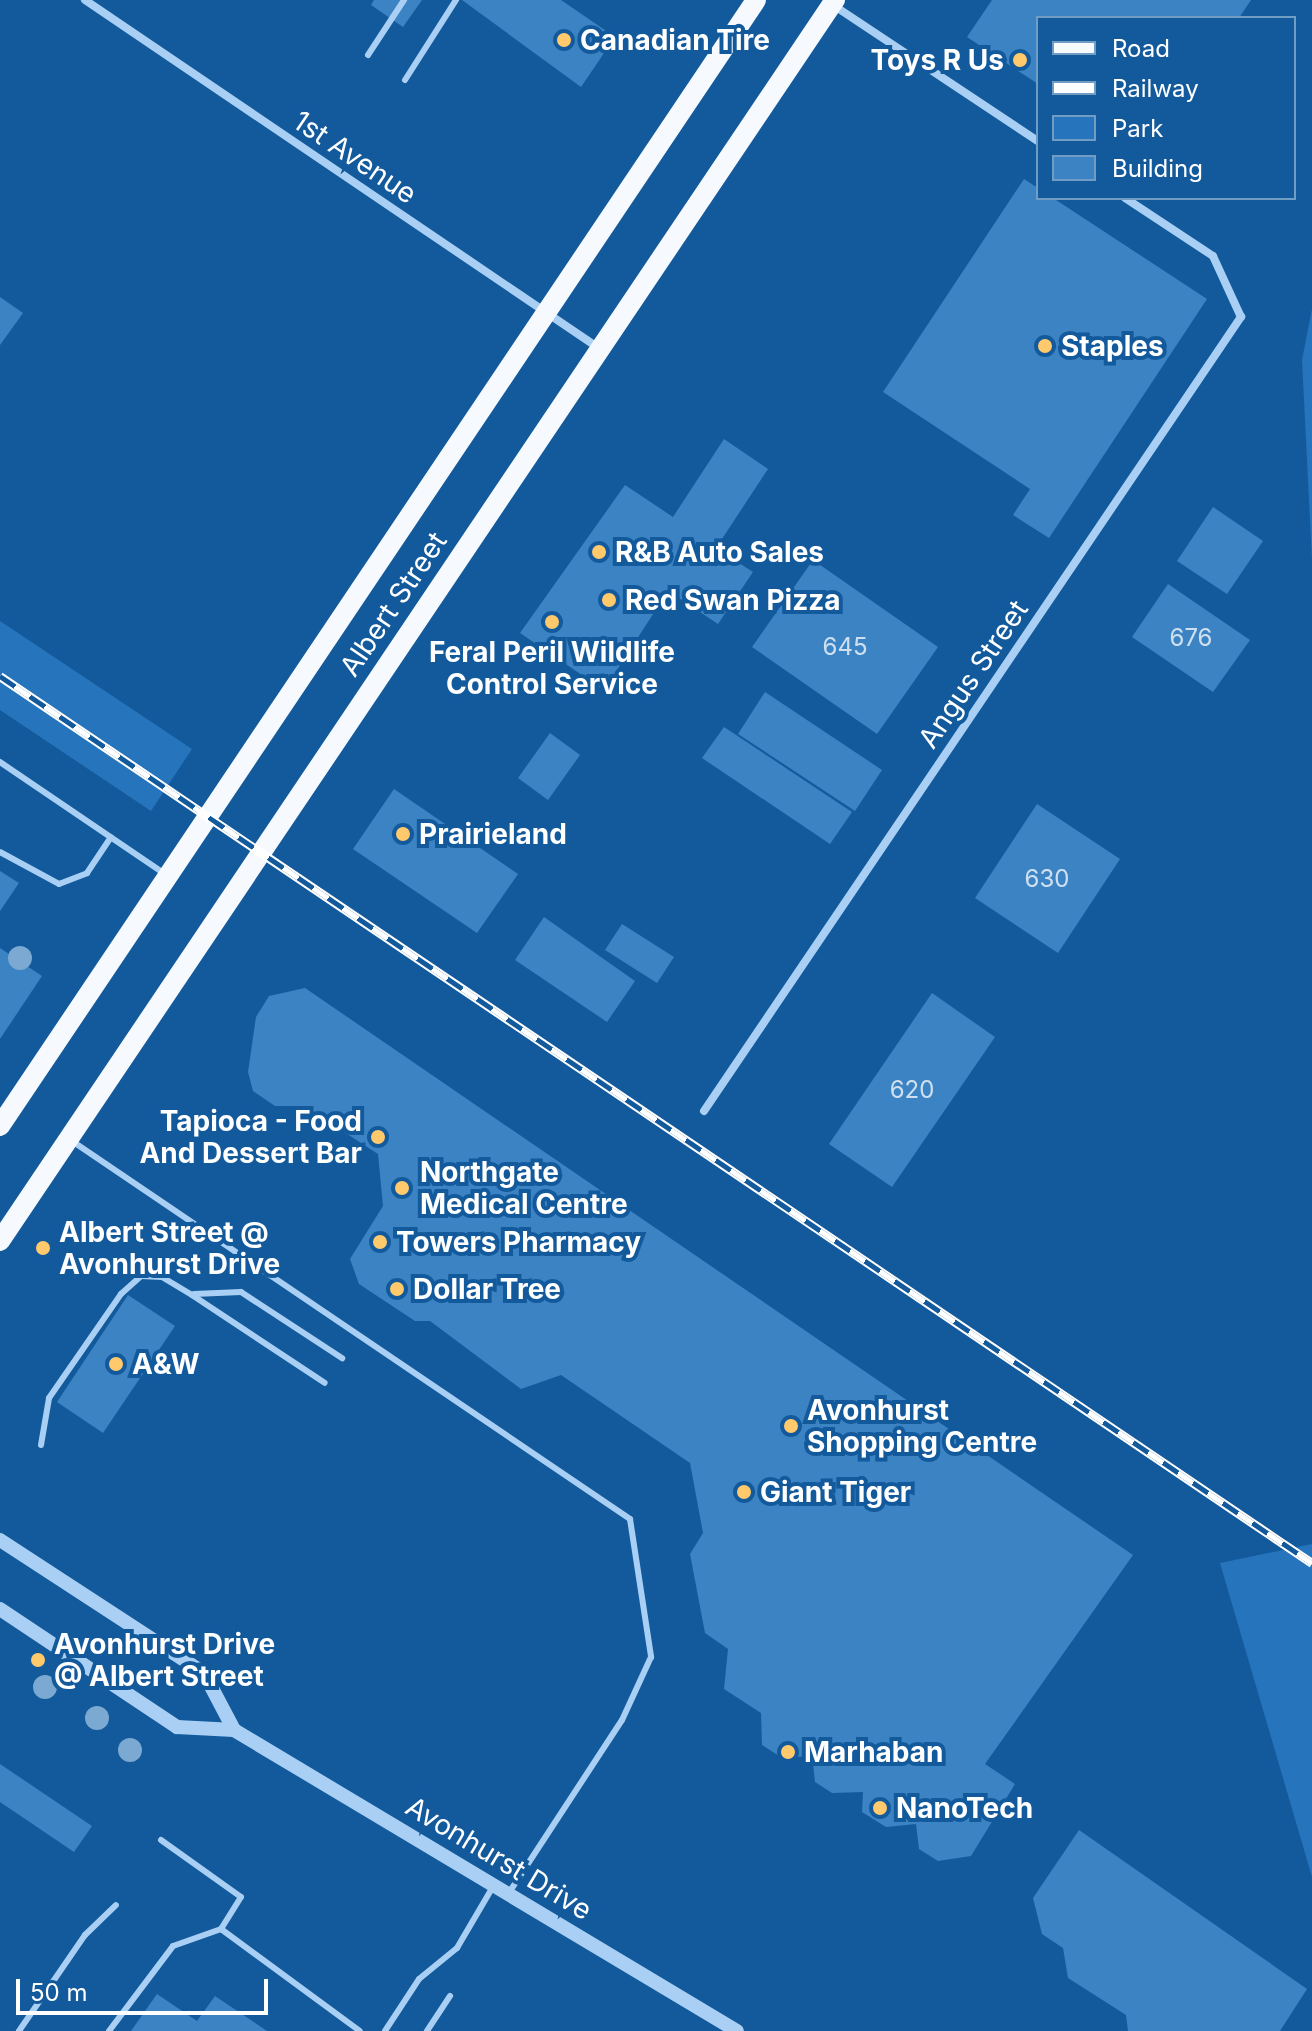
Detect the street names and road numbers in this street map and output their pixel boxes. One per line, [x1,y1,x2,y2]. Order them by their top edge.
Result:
street label: 1st Avenue [287,103,423,211]
street label: Albert Street [332,526,454,682]
street label: Angus Street [911,594,1035,754]
street label: Avonhurst Drive [400,1789,598,1927]

